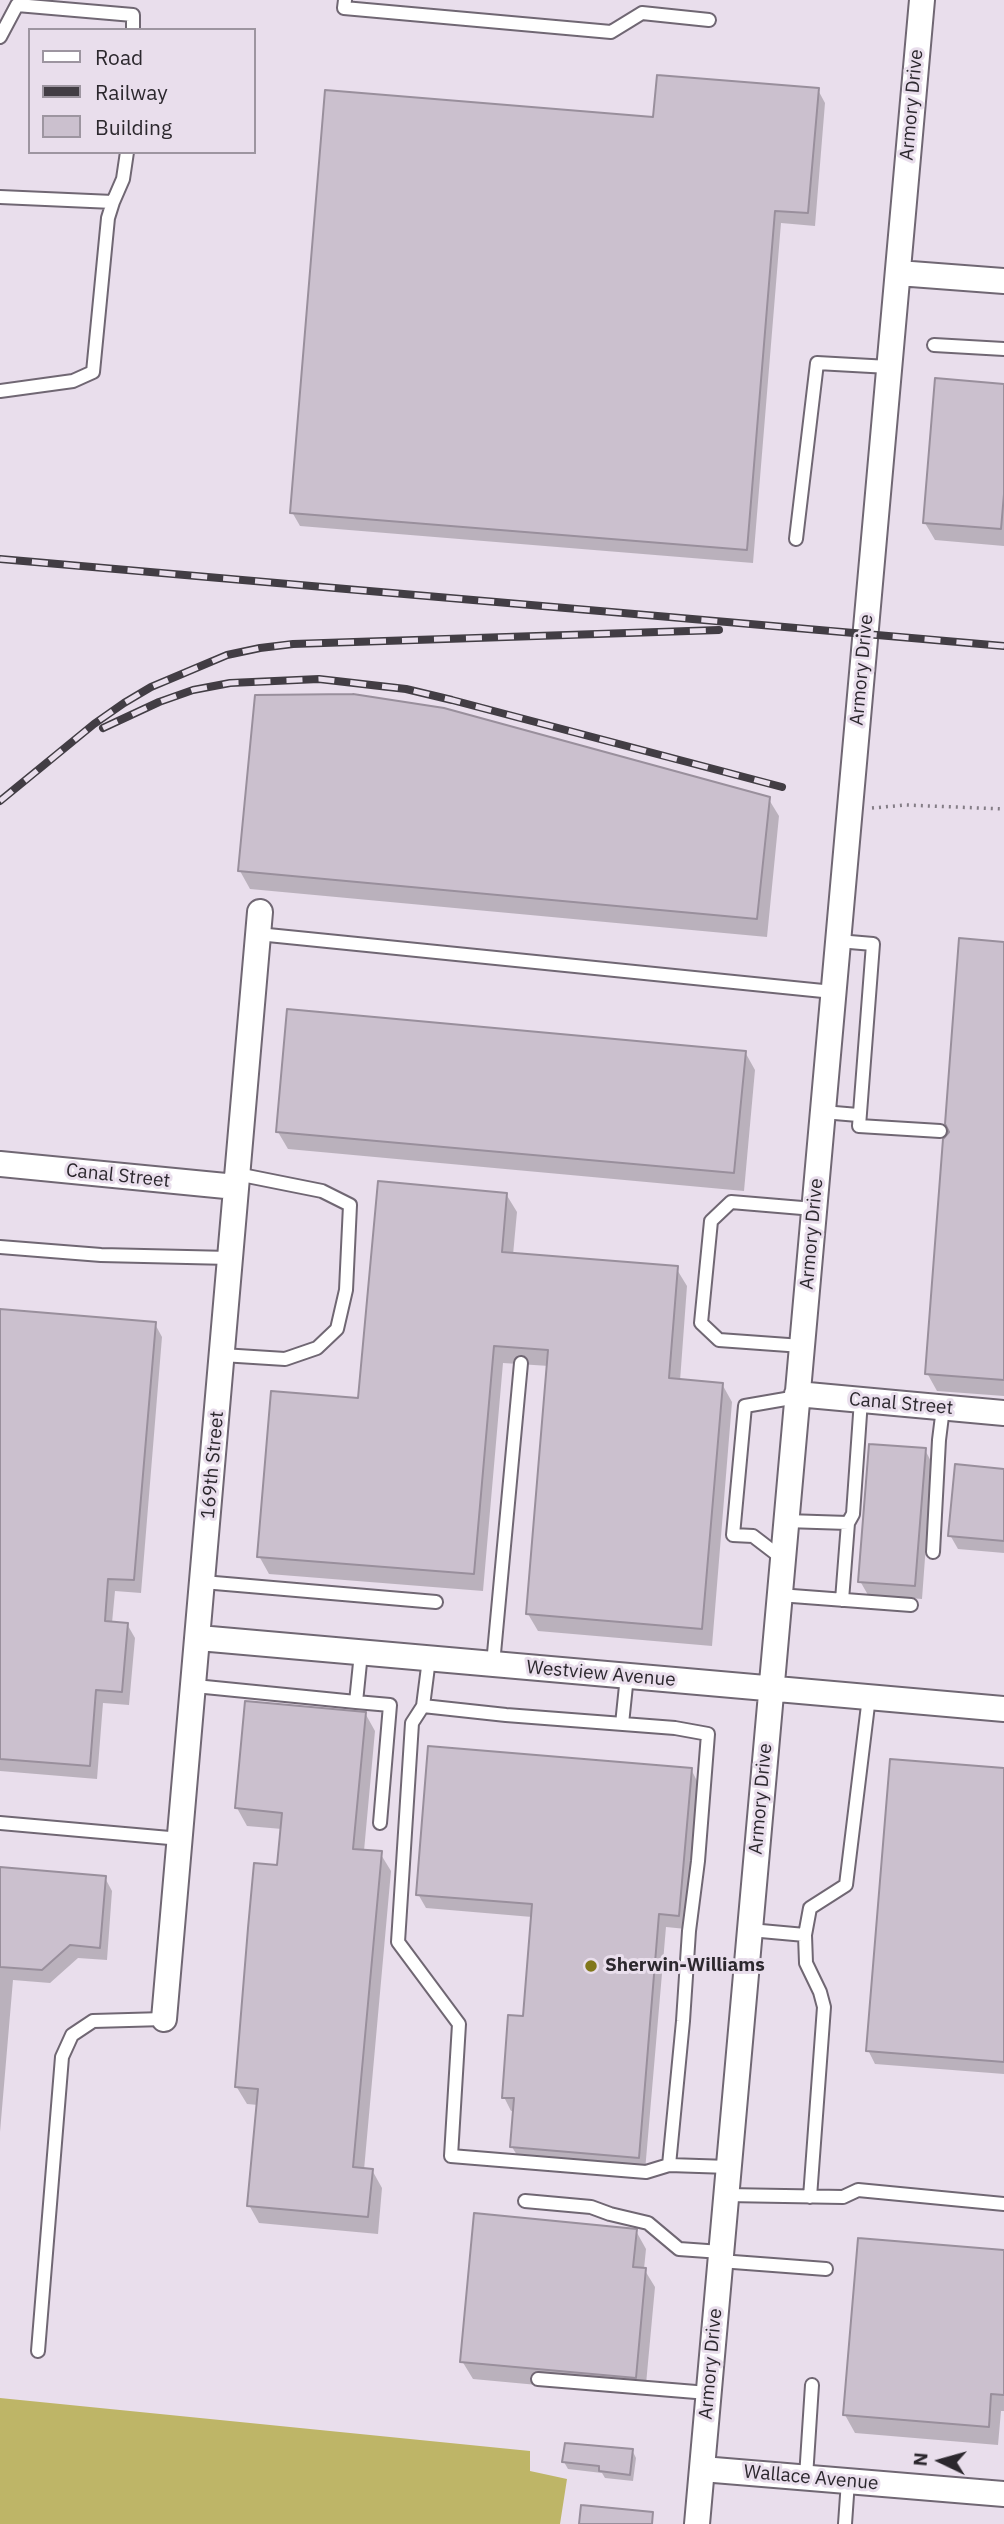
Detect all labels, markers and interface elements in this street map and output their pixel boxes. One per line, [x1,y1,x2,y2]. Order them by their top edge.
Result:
legend [28,28,256,154]
text: Road [95,43,143,71]
street label: Armory Drive [896,48,928,162]
text: Railway [95,78,168,106]
text: Building [95,113,172,141]
street label: Armory Drive [846,613,878,727]
street label: Canal Street [65,1159,171,1193]
street label: Armory Drive [796,1177,828,1291]
street label: Canal Street [848,1388,954,1420]
street label: 169th Street [197,1410,229,1520]
street label: Westview Avenue [525,1656,677,1692]
street label: Armory Drive [745,1742,777,1856]
place label: Sherwin-Williams [605,1955,765,1977]
marker: Sherwin-Williams [583,1958,599,1974]
street label: Armory Drive [695,2307,727,2421]
north arrow [906,2426,976,2496]
text: N [908,2451,933,2467]
street label: Wallace Avenue [743,2461,879,2495]

